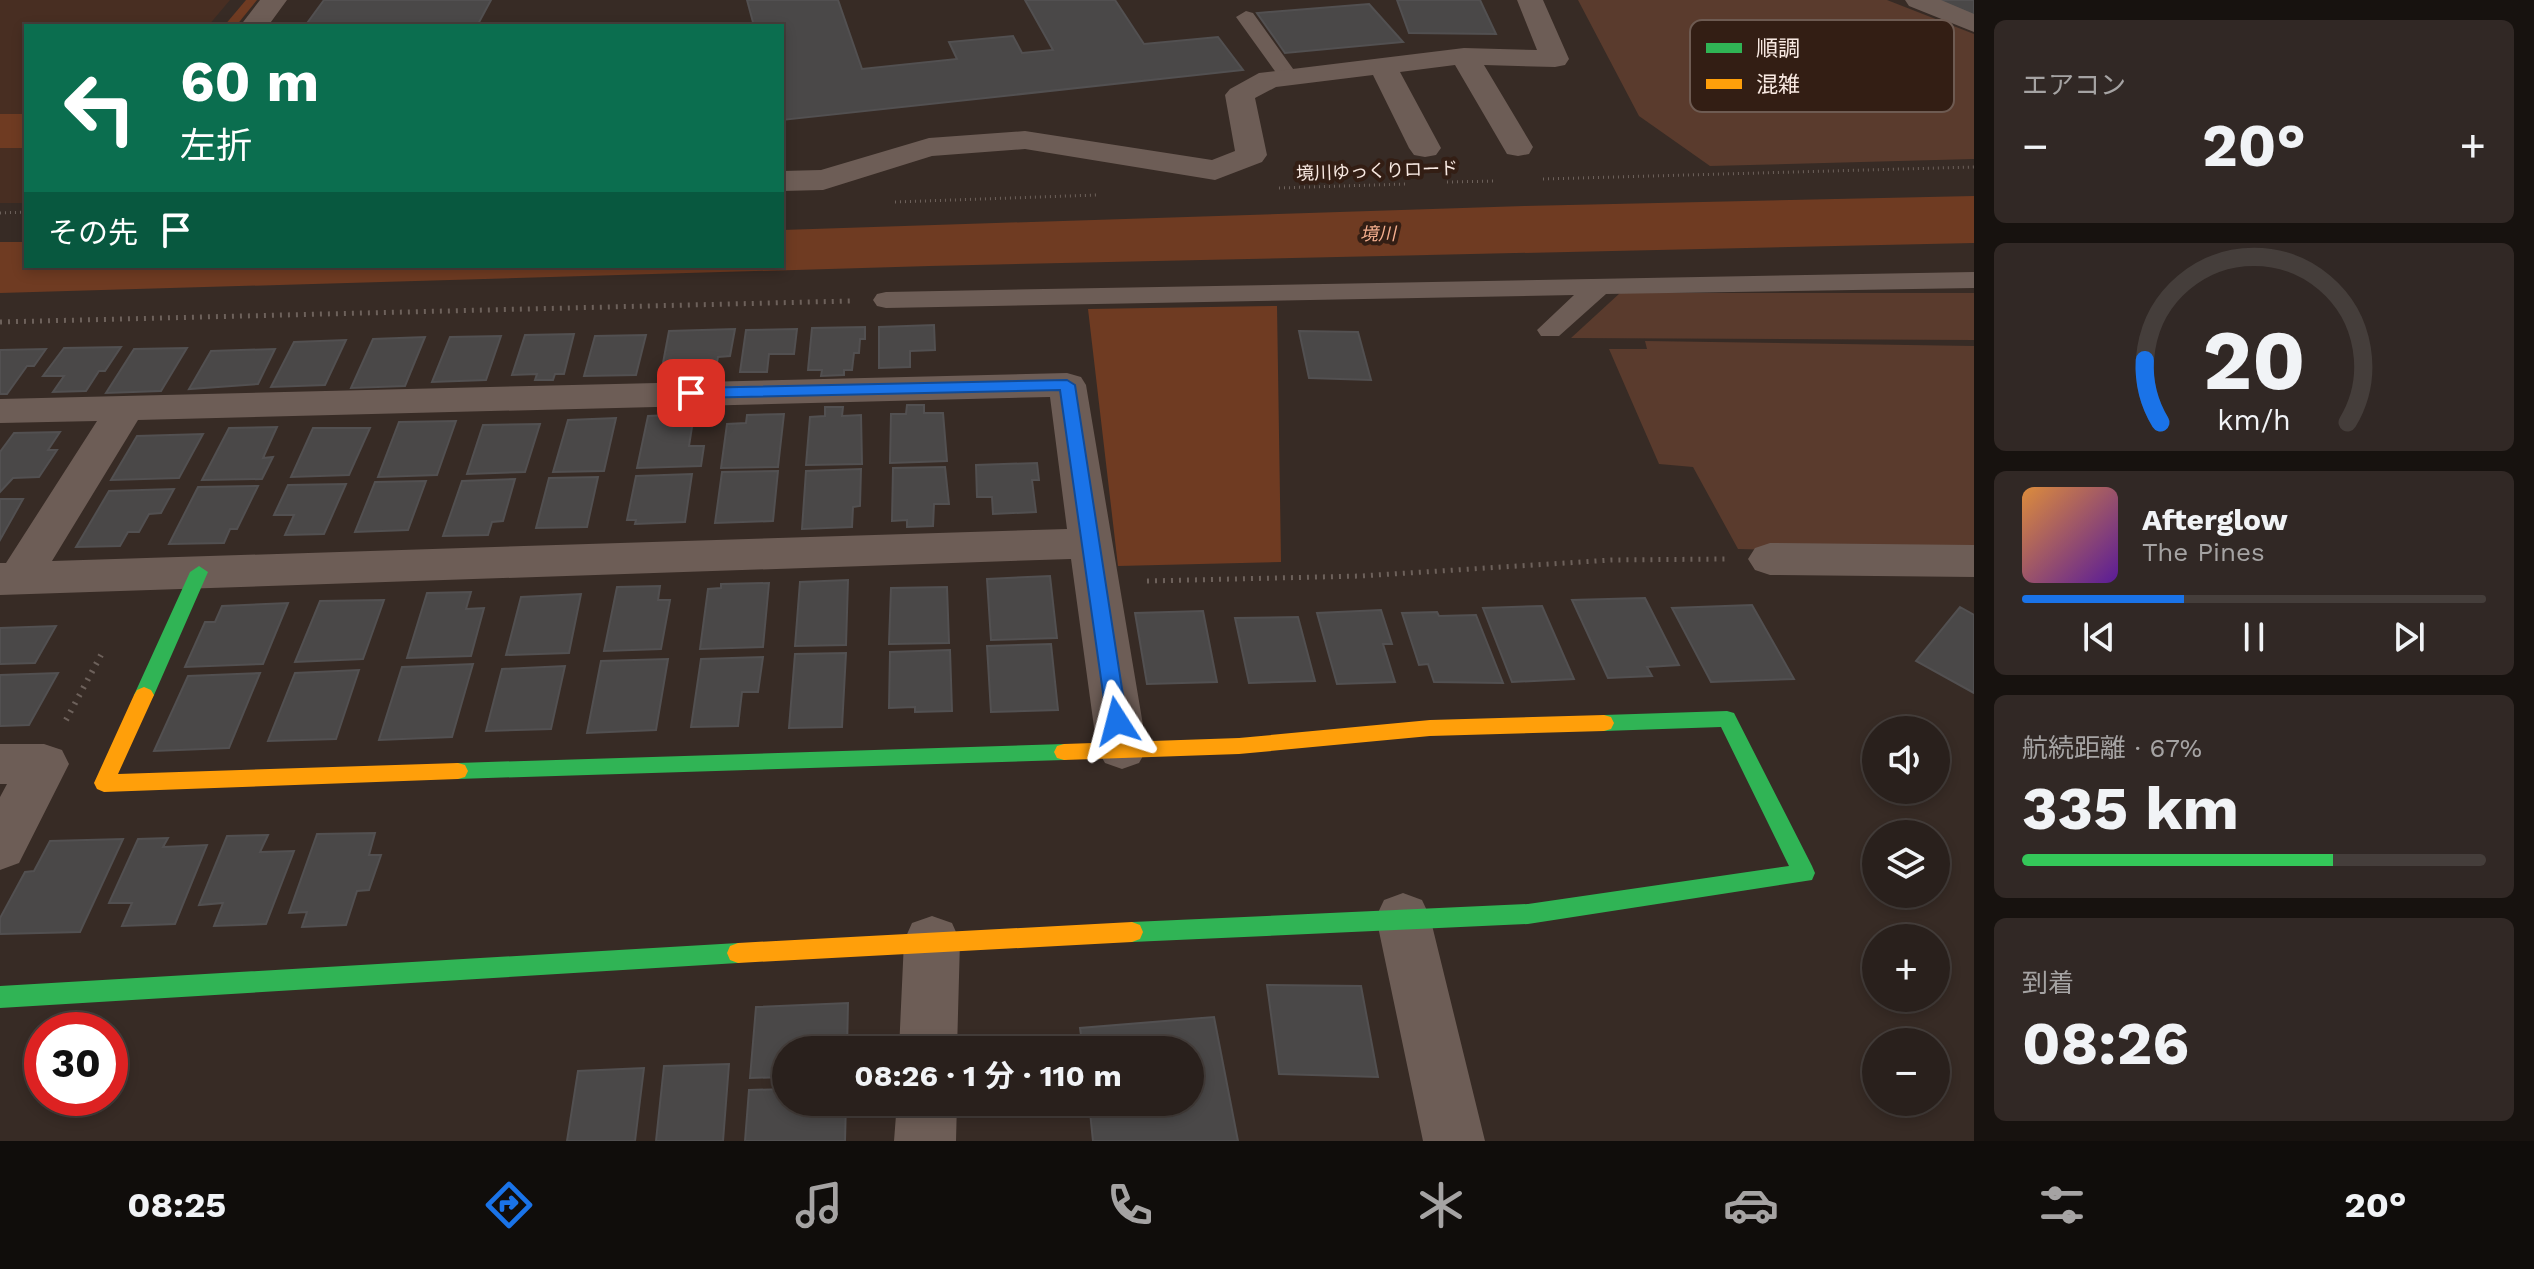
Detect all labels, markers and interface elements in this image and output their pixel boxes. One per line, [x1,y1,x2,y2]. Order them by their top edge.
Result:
legend [1690,20,1954,112]
text: 順調 [1756,36,1800,61]
text: 60 m [180,49,319,115]
icon: left [48,56,152,160]
text: エアコン [2022,70,2126,100]
text: 混雑 [1756,72,1800,97]
text: 20° [2202,110,2306,181]
text: − [2022,120,2049,172]
text: + [2459,120,2486,172]
text: 左折 [180,125,252,167]
street label: 境川ゆっくりロード [1296,157,1458,184]
icon: arrive [154,208,198,252]
text: その先 [48,215,138,250]
water label: 境川 [1360,223,1398,244]
text: 20 [2202,312,2306,409]
pin [657,359,725,427]
icon: arrive [669,371,713,415]
text: km/h [2217,403,2291,437]
text: Afterglow [2142,502,2288,537]
text: The Pines [2142,537,2265,567]
icon: previous [2077,615,2121,659]
icon: pause [2232,615,2276,659]
icon: next [2387,615,2431,659]
position arrow [1075,679,1159,763]
map controls [1862,716,1950,1116]
button: sound [1862,716,1950,804]
text: 航続距離 · 67% [2022,733,2202,763]
text: 335 km [2022,773,2239,844]
button: layers [1862,820,1950,908]
button: + [1862,924,1950,1012]
text: 到着 [2022,968,2074,998]
text: 08:26 [2022,1008,2189,1079]
speed limit sign: 30 [24,1012,128,1116]
button: − [1862,1028,1950,1116]
text: 08:26 · 1 分 · 110 m [854,1058,1122,1093]
icon: directions [481,1177,537,1233]
icon: music [791,1177,847,1233]
icon: phone [1102,1177,1158,1233]
icon: climate [1413,1177,1469,1233]
icon: car [1723,1177,1779,1233]
icon: filters [2034,1177,2090,1233]
text: 08:25 [127,1184,226,1226]
text: 20° [2344,1184,2407,1226]

